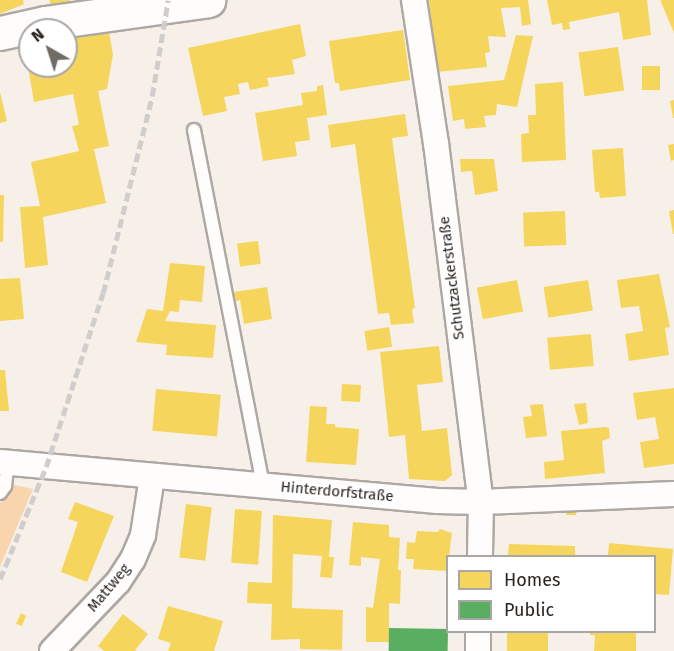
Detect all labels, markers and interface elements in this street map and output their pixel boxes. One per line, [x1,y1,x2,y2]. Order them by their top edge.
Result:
north arrow [18,18,78,78]
text: N [28,24,48,46]
street label: Schutzackerstraße [436,215,468,341]
street label: Hinterdorfstraße [280,478,394,506]
legend [446,555,656,633]
street label: Mattweg [84,560,134,616]
text: Homes [504,569,560,591]
text: Public [504,599,554,621]

